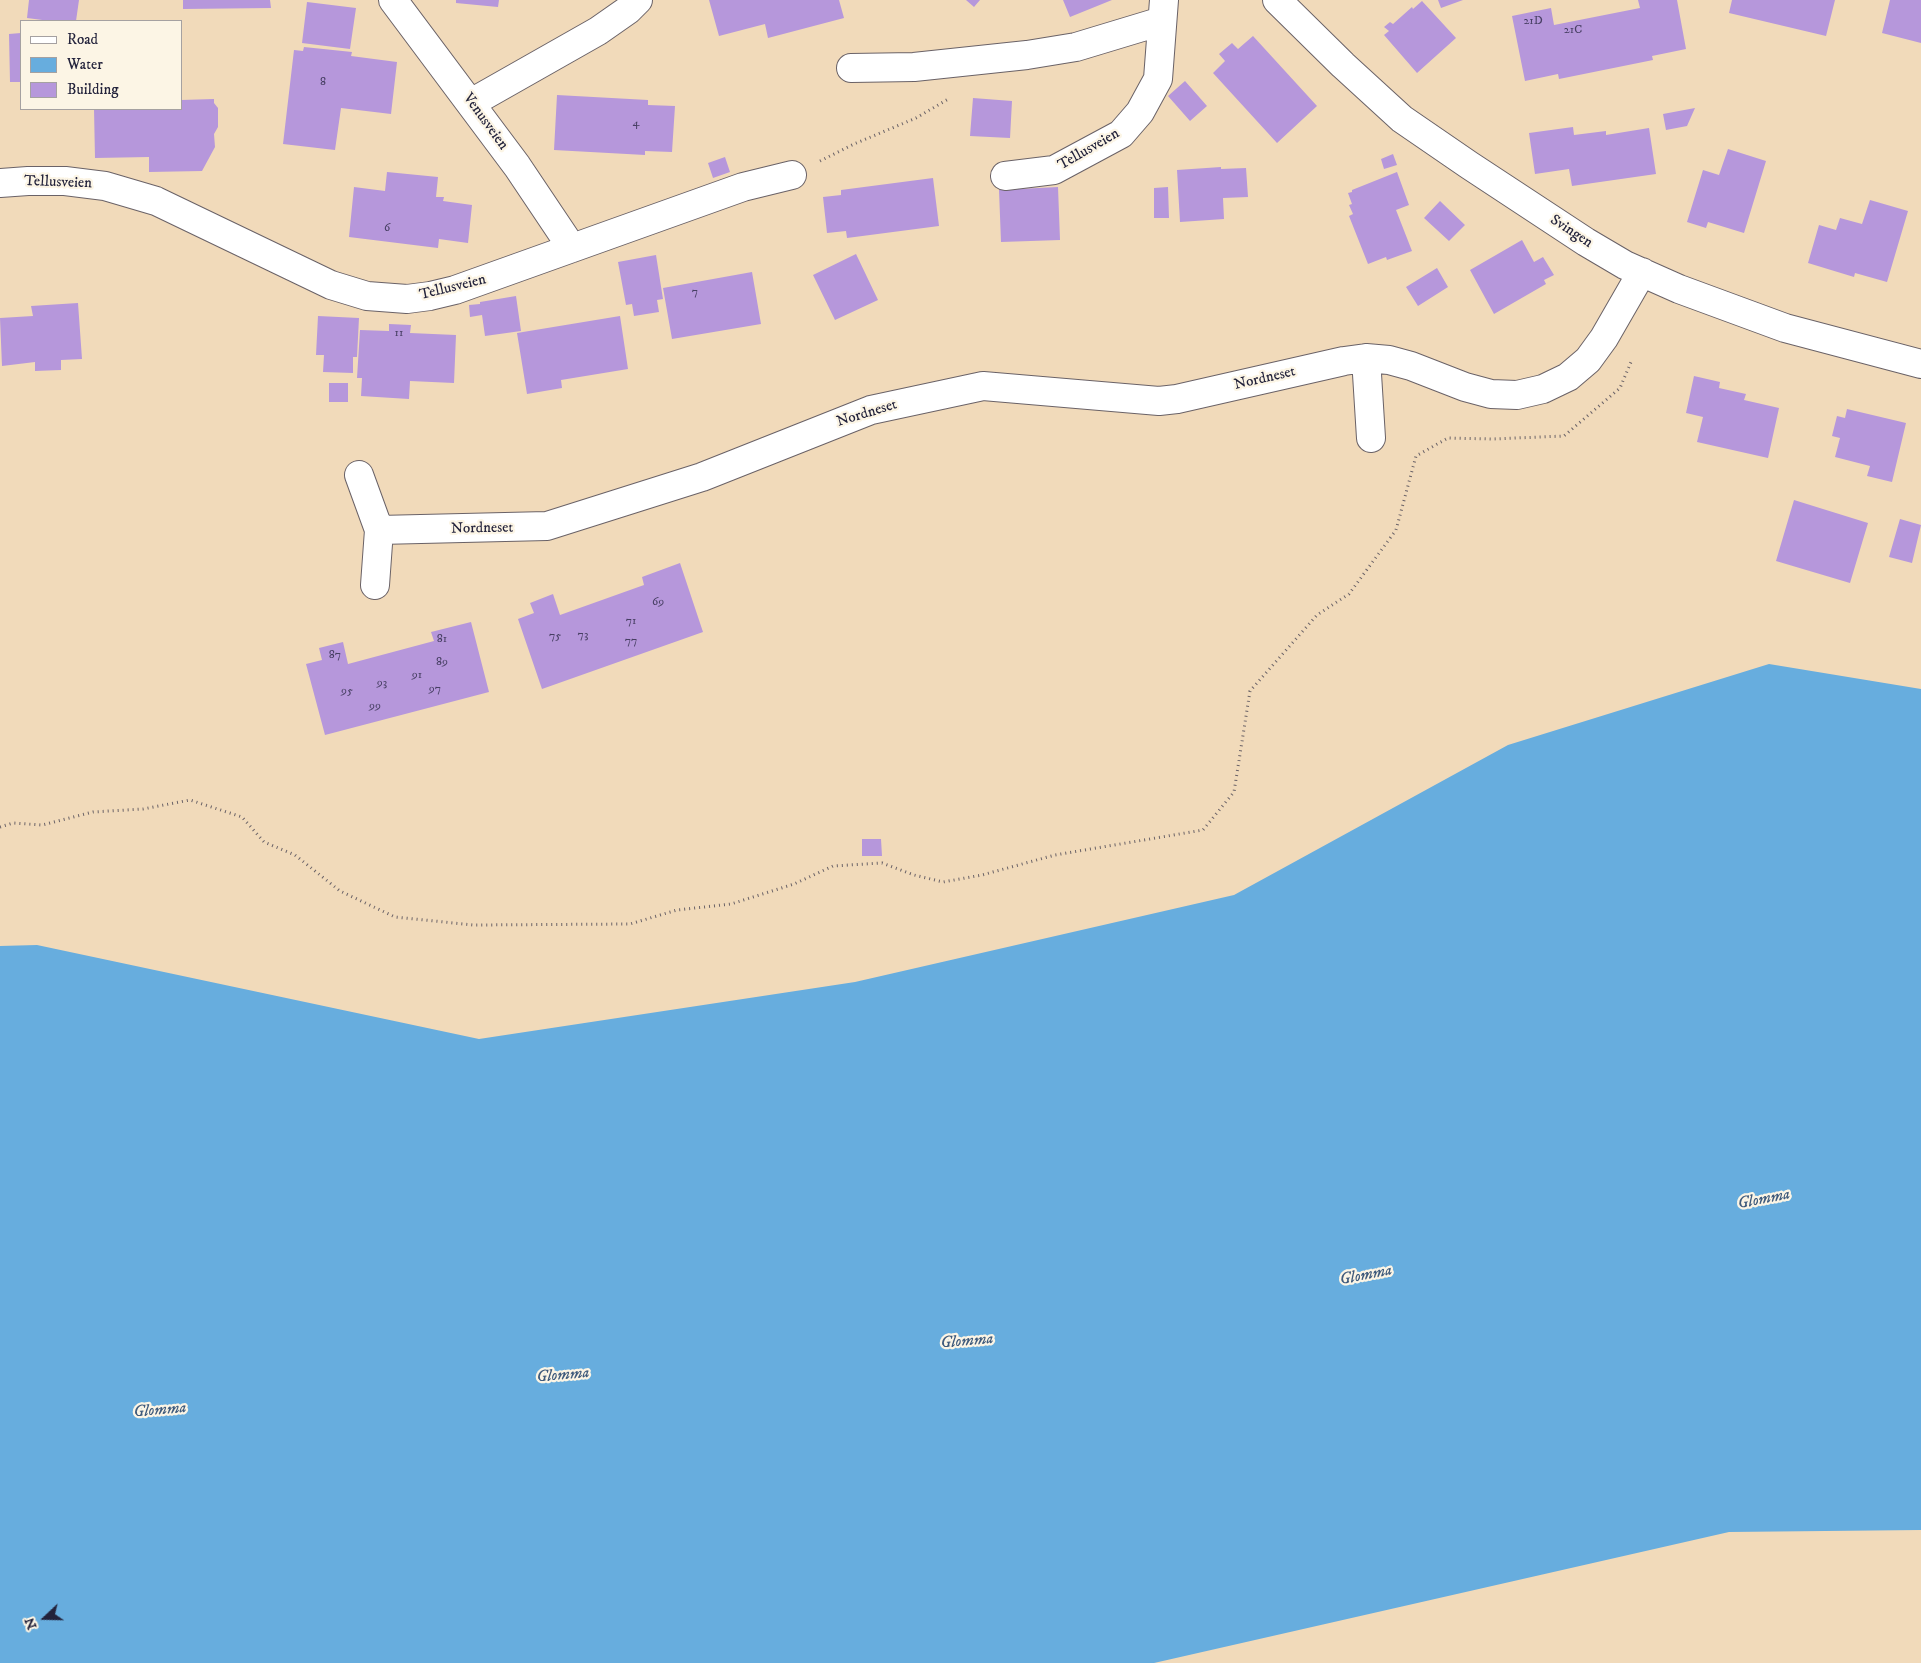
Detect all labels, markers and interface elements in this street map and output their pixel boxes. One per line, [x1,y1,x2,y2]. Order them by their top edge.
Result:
house number: 21D [1523,15,1543,29]
legend [20,20,182,110]
house number: 21C [1564,24,1582,38]
text: Road [67,30,98,49]
text: Water [67,55,103,74]
house number: 8 [320,76,326,90]
text: Building [67,80,119,99]
street label: Venusveien [458,90,512,154]
house number: 4 [633,117,639,131]
street label: Tellusveien [1055,125,1123,175]
street label: Tellusveien [24,173,92,193]
street label: Svingen [1546,212,1596,252]
house number: 6 [384,222,390,236]
street label: Tellusveien [418,271,488,305]
house number: 7 [692,286,698,300]
house number: 11 [395,327,403,341]
street label: Nordneset [1233,363,1297,395]
street label: Nordneset [835,396,899,432]
street label: Nordneset [451,519,513,539]
house number: 69 [652,596,664,610]
house number: 71 [626,615,636,629]
house number: 73 [578,629,588,643]
house number: 75 [549,630,561,644]
house number: 81 [437,633,447,647]
house number: 77 [625,635,637,649]
house number: 87 [329,649,341,663]
house number: 89 [436,656,448,670]
house number: 91 [412,669,422,683]
house number: 93 [377,677,387,691]
house number: 97 [429,683,441,697]
house number: 95 [341,685,353,699]
house number: 99 [369,700,381,714]
water label: Glomma [1736,1186,1792,1214]
water label: Glomma [1338,1262,1394,1290]
water label: Glomma [940,1330,994,1354]
water label: Glomma [536,1364,590,1388]
water label: Glomma [133,1399,187,1423]
north arrow [20,1593,70,1643]
text: N [21,1615,41,1632]

